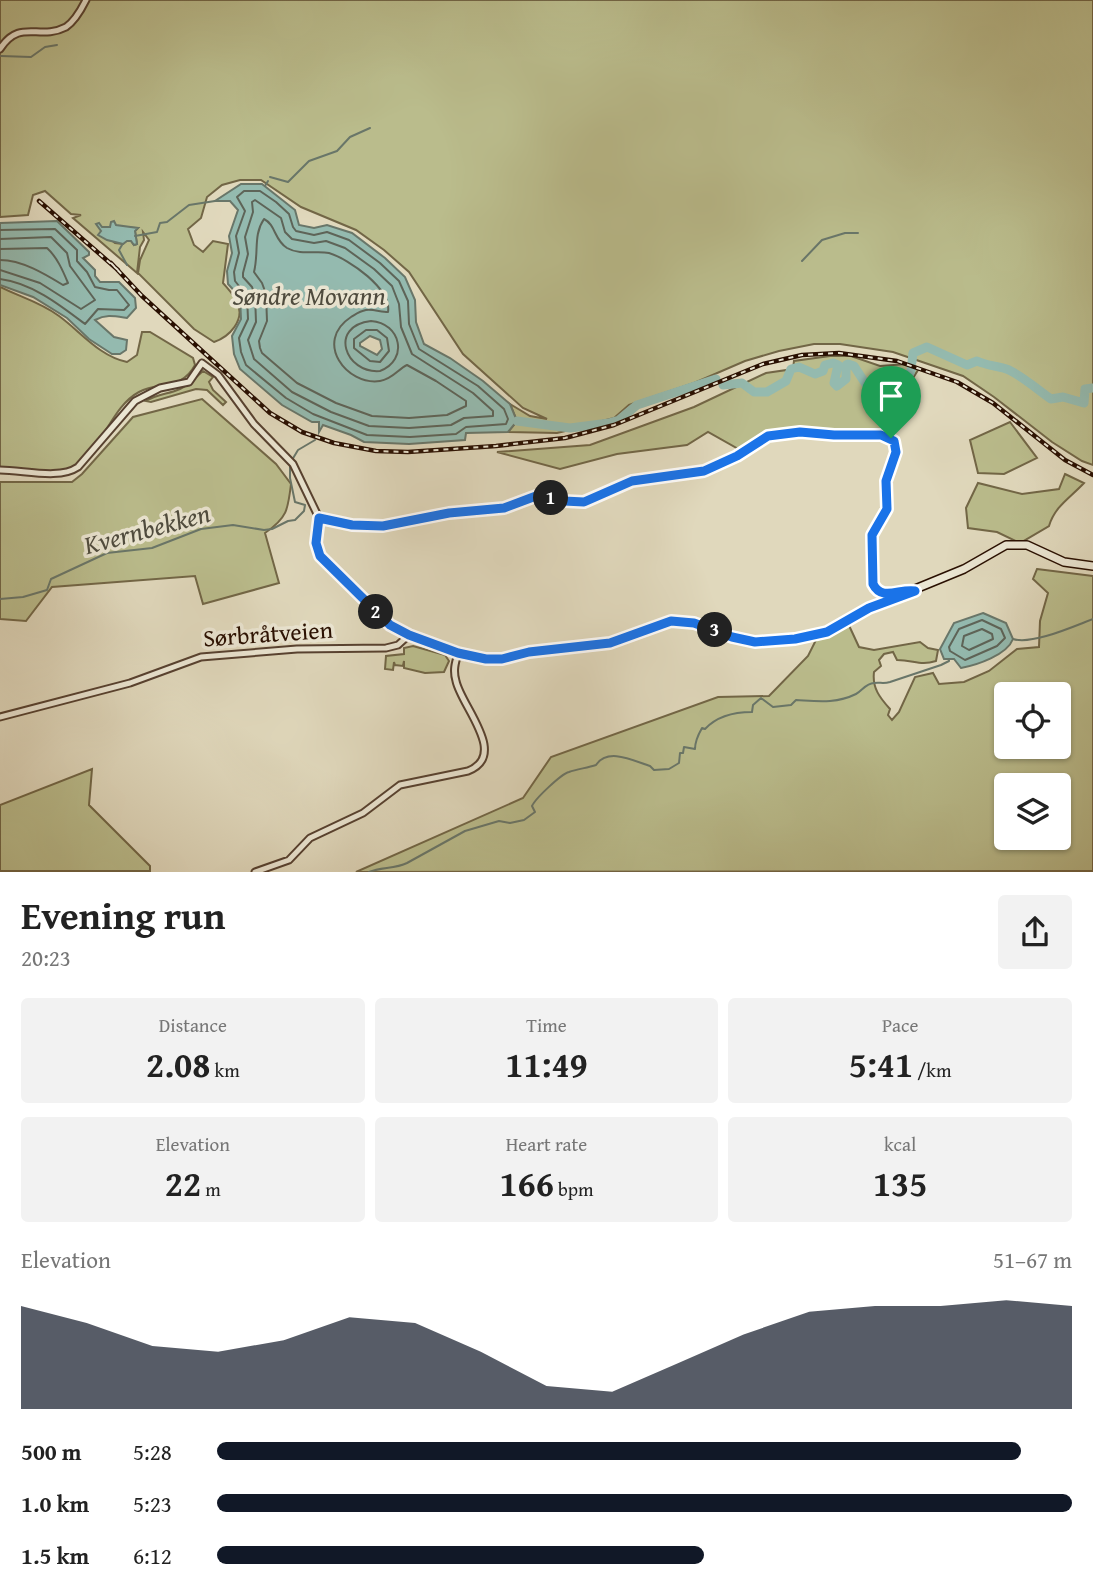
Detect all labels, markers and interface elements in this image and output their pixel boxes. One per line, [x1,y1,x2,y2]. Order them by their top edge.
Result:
water label: Søndre Movann [232,276,386,315]
pin [861,366,921,438]
icon: arrive [872,377,910,415]
pin: 1 [534,480,568,516]
text: 1 [546,483,555,511]
water label: Kvernbekken [78,493,214,564]
pin: 2 [358,594,394,630]
text: 2 [371,597,380,625]
street label: Sørbråtveien [202,611,335,655]
pin: 3 [698,612,732,648]
text: 3 [710,615,719,643]
map controls [994,682,1071,850]
button: locate [994,682,1071,759]
button: layers [994,773,1071,850]
text: Evening run [21,887,225,943]
button: share [998,895,1072,969]
text: 20:23 [21,941,71,974]
text: Distance [159,1011,227,1039]
text: Time [526,1011,567,1039]
text: Pace [882,1011,918,1039]
text: 2.08 [146,1039,210,1090]
text: 11:49 [505,1039,588,1090]
text: 5:41 [849,1039,913,1090]
text: km [210,1056,240,1084]
text: /km [913,1056,951,1084]
text: Elevation [156,1130,230,1158]
text: Heart rate [506,1130,587,1158]
text: kcal [884,1130,916,1158]
text: 22 [165,1158,201,1209]
text: 166 [499,1158,554,1209]
text: 135 [873,1158,927,1209]
text: m [201,1175,221,1203]
text: bpm [554,1175,594,1203]
text: Elevation [21,1243,111,1276]
text: 51–67 m [993,1243,1072,1276]
text: 500 m [21,1435,82,1468]
text: 5:28 [133,1435,172,1468]
text: 1.0 km [21,1487,89,1520]
text: 5:23 [133,1487,172,1520]
text: 1.5 km [21,1539,89,1572]
text: 6:12 [133,1539,172,1572]

